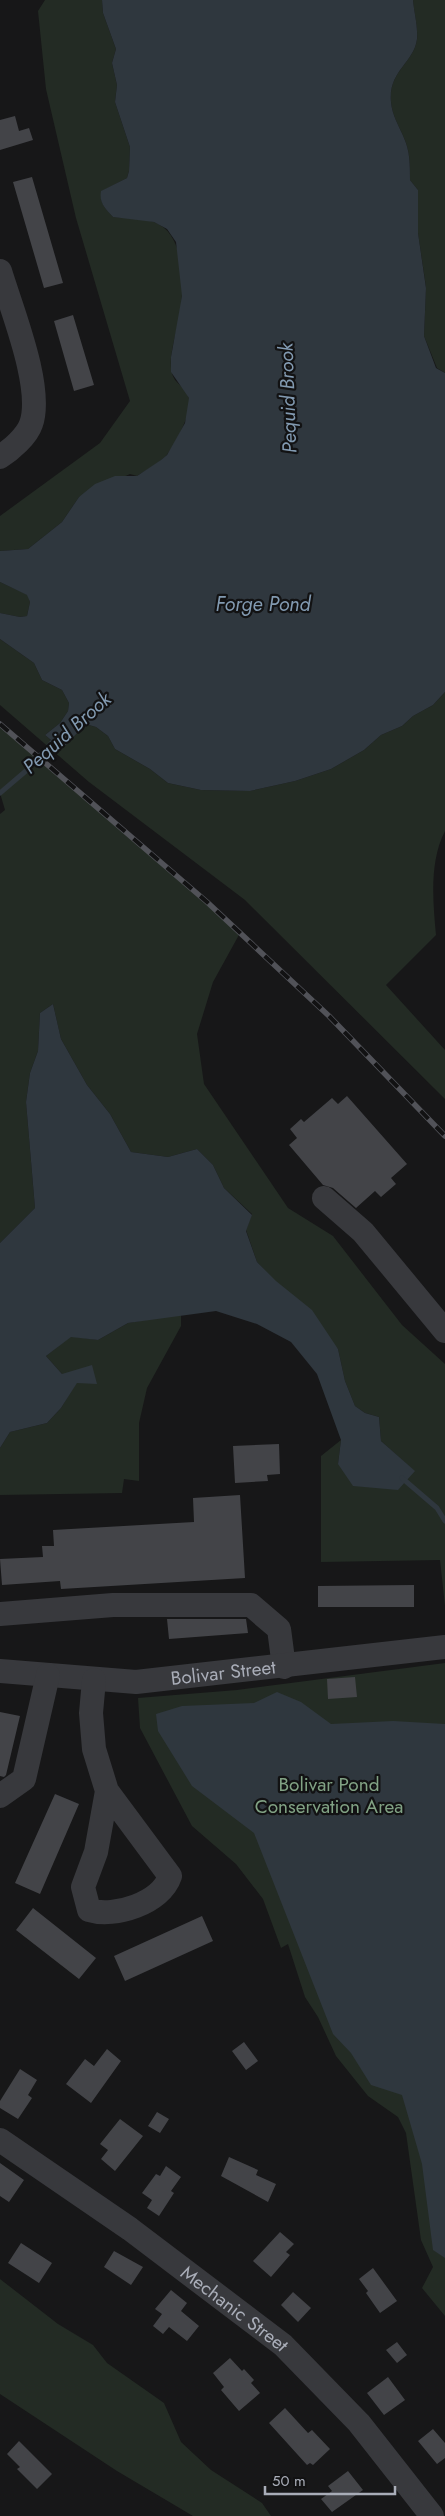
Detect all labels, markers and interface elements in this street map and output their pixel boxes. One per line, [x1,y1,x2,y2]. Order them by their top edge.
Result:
water label: Pequid Brook [272,341,304,454]
water label: Forge Pond [215,590,311,619]
water label: Pequid Brook [16,684,119,781]
street label: Bolivar Street [169,1653,277,1691]
park label: Bolivar Pond Conservation Area [255,1771,403,1820]
street label: Mechanic Street [175,2259,296,2357]
scale bar [265,2464,395,2496]
text: 50 m [272,2470,306,2492]

